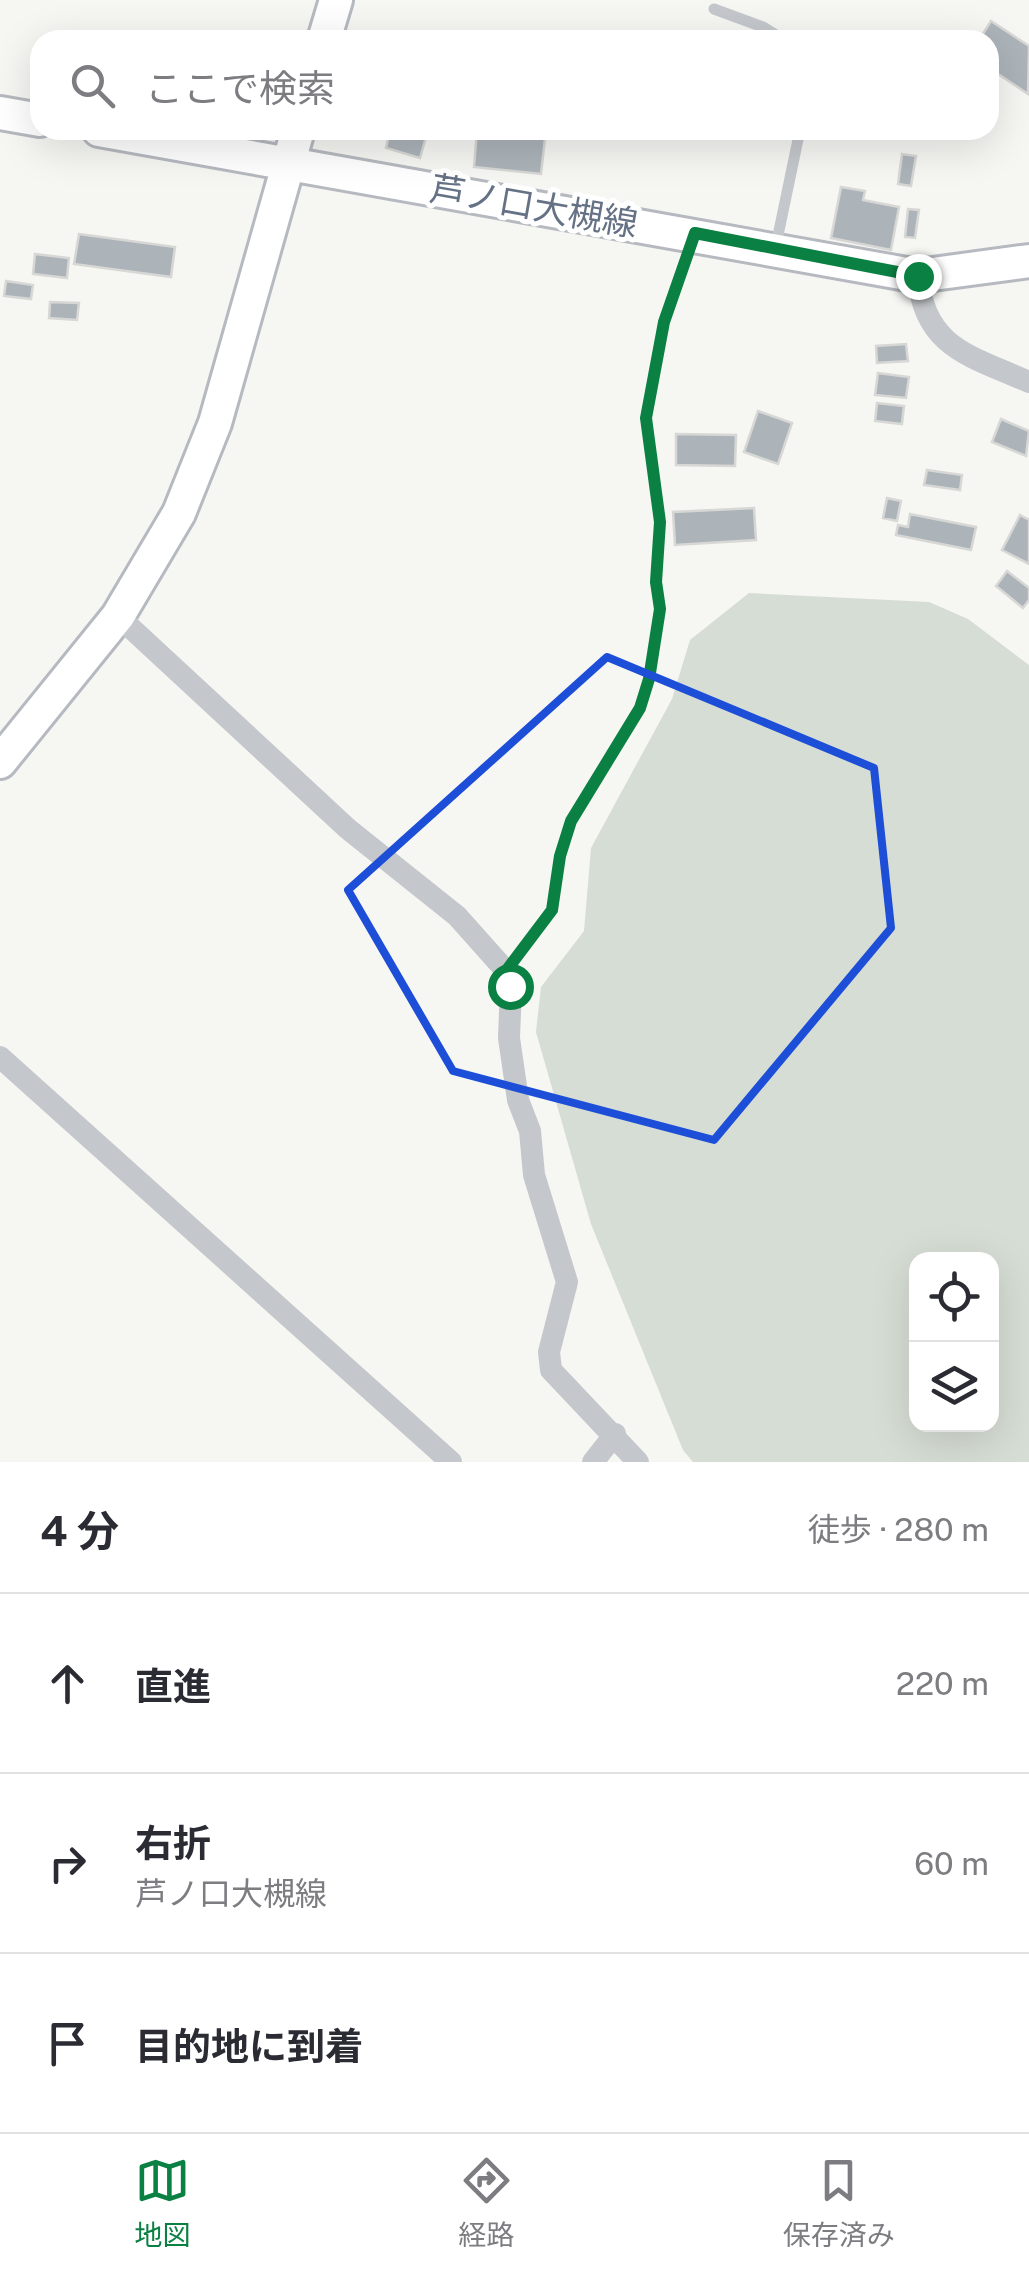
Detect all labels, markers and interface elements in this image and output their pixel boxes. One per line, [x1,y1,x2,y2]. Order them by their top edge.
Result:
search box [30,30,999,140]
icon: search [65,58,120,113]
text: ここで検索 [145,66,335,111]
street label: 芦ノ口大槻線 [427,168,641,244]
route end [896,254,942,300]
route start [488,964,534,1010]
map controls [909,1252,999,1432]
button: locate [909,1252,999,1342]
button: layers [909,1342,999,1432]
text: 4 分 [40,1506,119,1555]
text: 徒歩 · 280 m [808,1511,989,1548]
icon: ahead [40,1656,95,1711]
text: 直進 [135,1664,211,1709]
text: 220 m [896,1665,989,1702]
text: 右折 [135,1821,211,1866]
icon: right [40,1836,95,1891]
text: 60 m [914,1845,989,1882]
text: 芦ノ口大槻線 [135,1875,327,1912]
icon: arrive [40,2016,95,2071]
text: 目的地に到着 [135,2024,363,2069]
tab: 地図 [134,2153,190,2253]
tab: 経路 [458,2153,515,2253]
tab: 保存済み [783,2153,895,2253]

